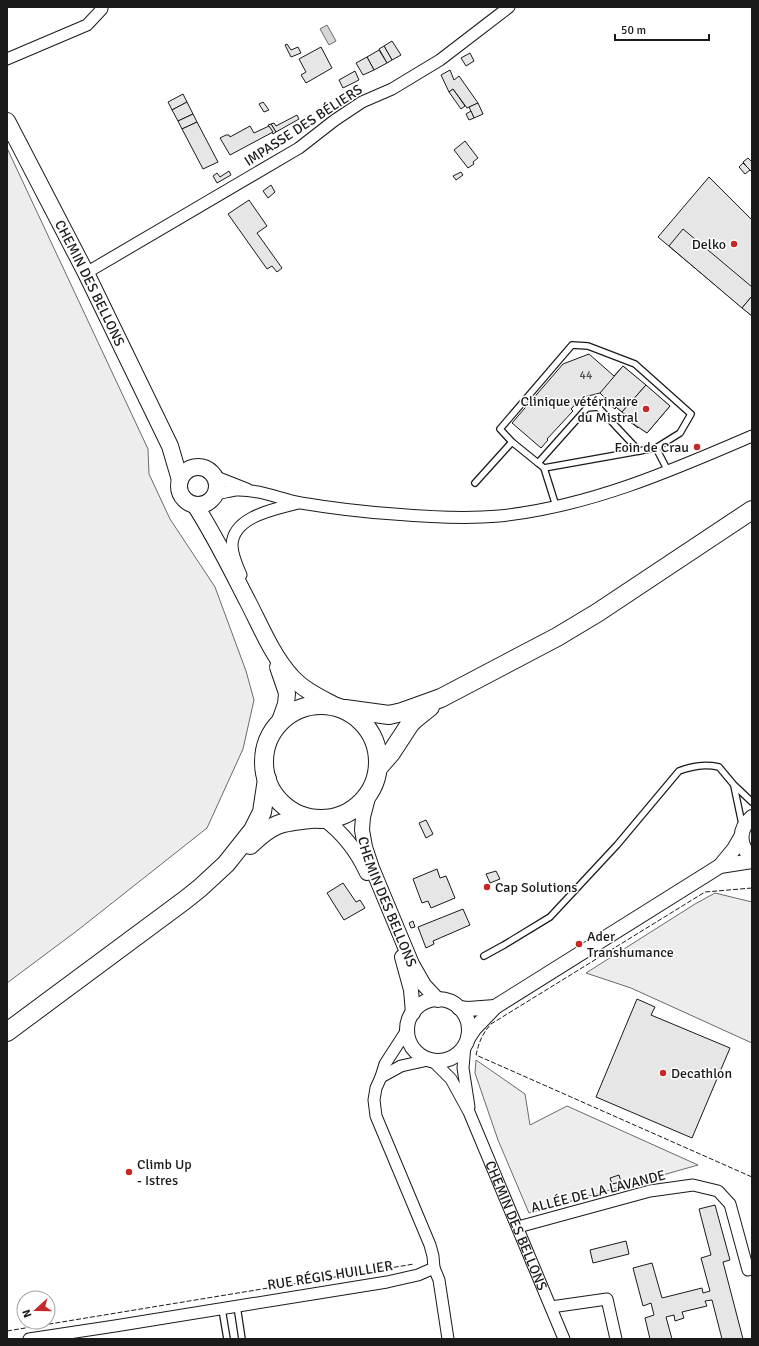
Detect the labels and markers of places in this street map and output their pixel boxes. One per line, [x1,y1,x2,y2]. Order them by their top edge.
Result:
place label: Delko [692,236,726,253]
marker: Delko [729,239,739,249]
place label: Clinique vétérinaire du Mistral [521,393,638,426]
marker: Clinique vétérinaire du Mistral [641,404,651,414]
place label: Foin de Crau [615,439,689,456]
marker: Foin de Crau [692,442,702,452]
place label: Cap Solutions [495,879,577,896]
marker: Cap Solutions [482,882,492,892]
place label: Ader Transhumance [587,928,674,961]
marker: Ader Transhumance [574,939,584,949]
place label: Decathlon [671,1065,732,1082]
marker: Decathlon [658,1068,668,1078]
place label: Climb Up - Istres [137,1156,192,1189]
marker: Climb Up - Istres [124,1167,134,1177]

